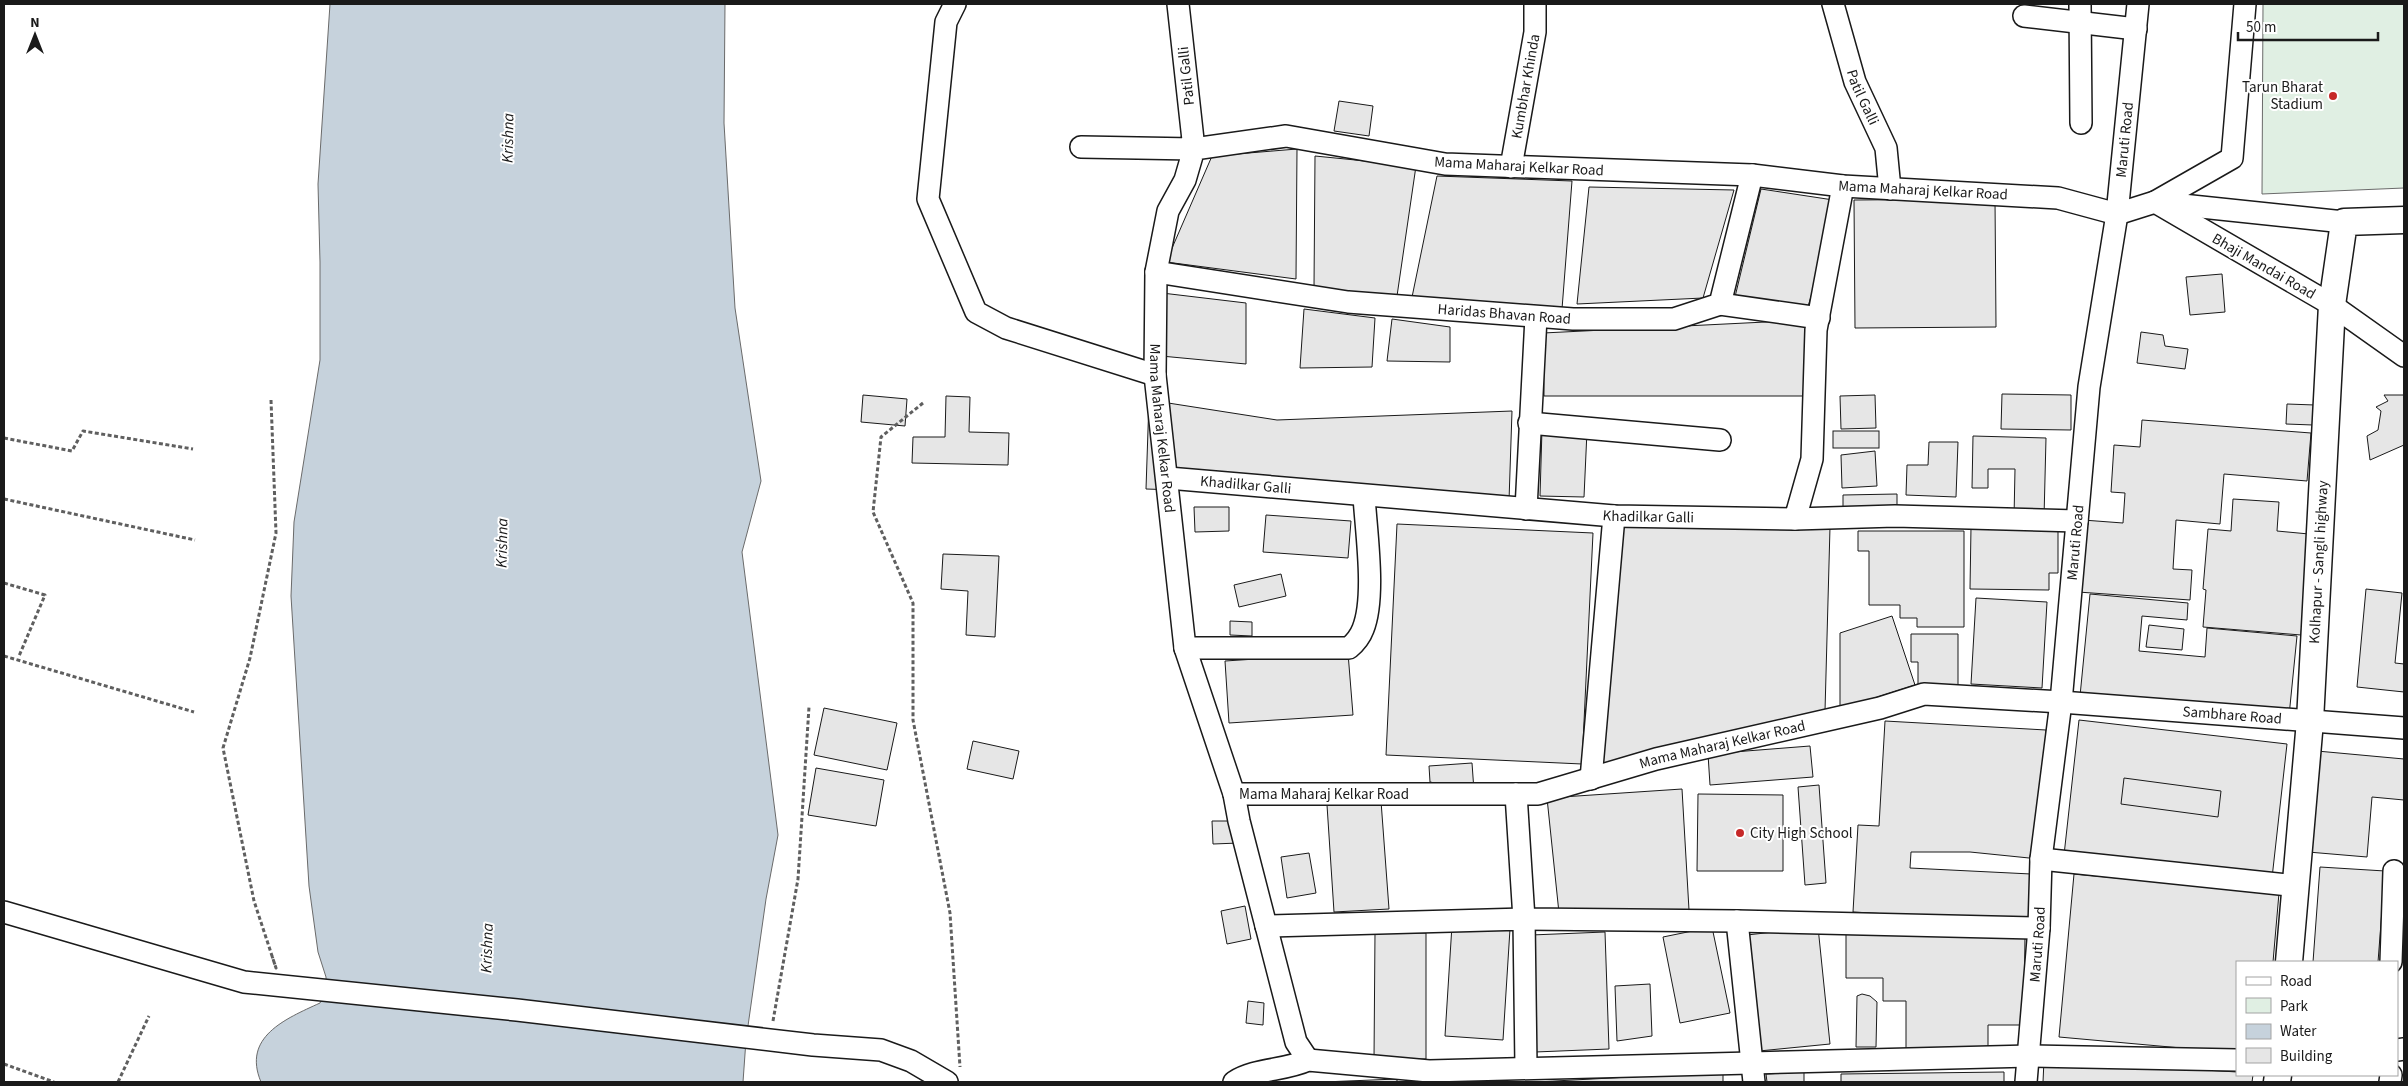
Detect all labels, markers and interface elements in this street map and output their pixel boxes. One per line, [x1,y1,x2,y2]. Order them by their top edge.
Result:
north arrow [10,10,60,60]
scale bar [2238,10,2378,42]
text: N [30,13,40,33]
text: 50 m [2246,17,2276,38]
street label: Kumbhar Khinda [1506,32,1545,140]
street label: Patil Galli [1173,46,1200,106]
street label: Patil Galli [1841,67,1884,129]
place label: Tarun Bharat Stadium [2242,77,2323,115]
marker: Tarun Bharat Stadium [2327,90,2339,102]
street label: Maruti Road [2111,101,2139,179]
water label: Krishna [497,112,519,163]
street label: Mama Maharaj Kelkar Road [1434,152,1604,181]
street label: Mama Maharaj Kelkar Road [1838,176,2008,205]
street label: Bhaji Mandai Road [2208,228,2319,305]
street label: Haridas Bhavan Road [1437,299,1572,330]
street label: Mama Maharaj Kelkar Road [1144,344,1180,514]
street label: Khadilkar Galli [1199,471,1292,499]
street label: Kolhapur - Sangli highway [2304,480,2334,644]
street label: Maruti Road [2062,504,2089,581]
street label: Khadilkar Galli [1602,505,1694,528]
water label: Krishna [491,517,513,568]
street label: Sambhare Road [2182,701,2283,730]
street label: Mama Maharaj Kelkar Road [1637,715,1808,774]
street label: Mama Maharaj Kelkar Road [1239,784,1409,805]
place label: City High School [1750,823,1853,844]
marker: City High School [1734,827,1746,839]
street label: Maruti Road [2024,906,2051,983]
water label: Krishna [475,922,499,973]
legend [2236,961,2398,1076]
text: Road [2280,971,2312,992]
text: Park [2280,996,2309,1017]
text: Water [2280,1021,2317,1042]
text: Building [2280,1046,2333,1067]

